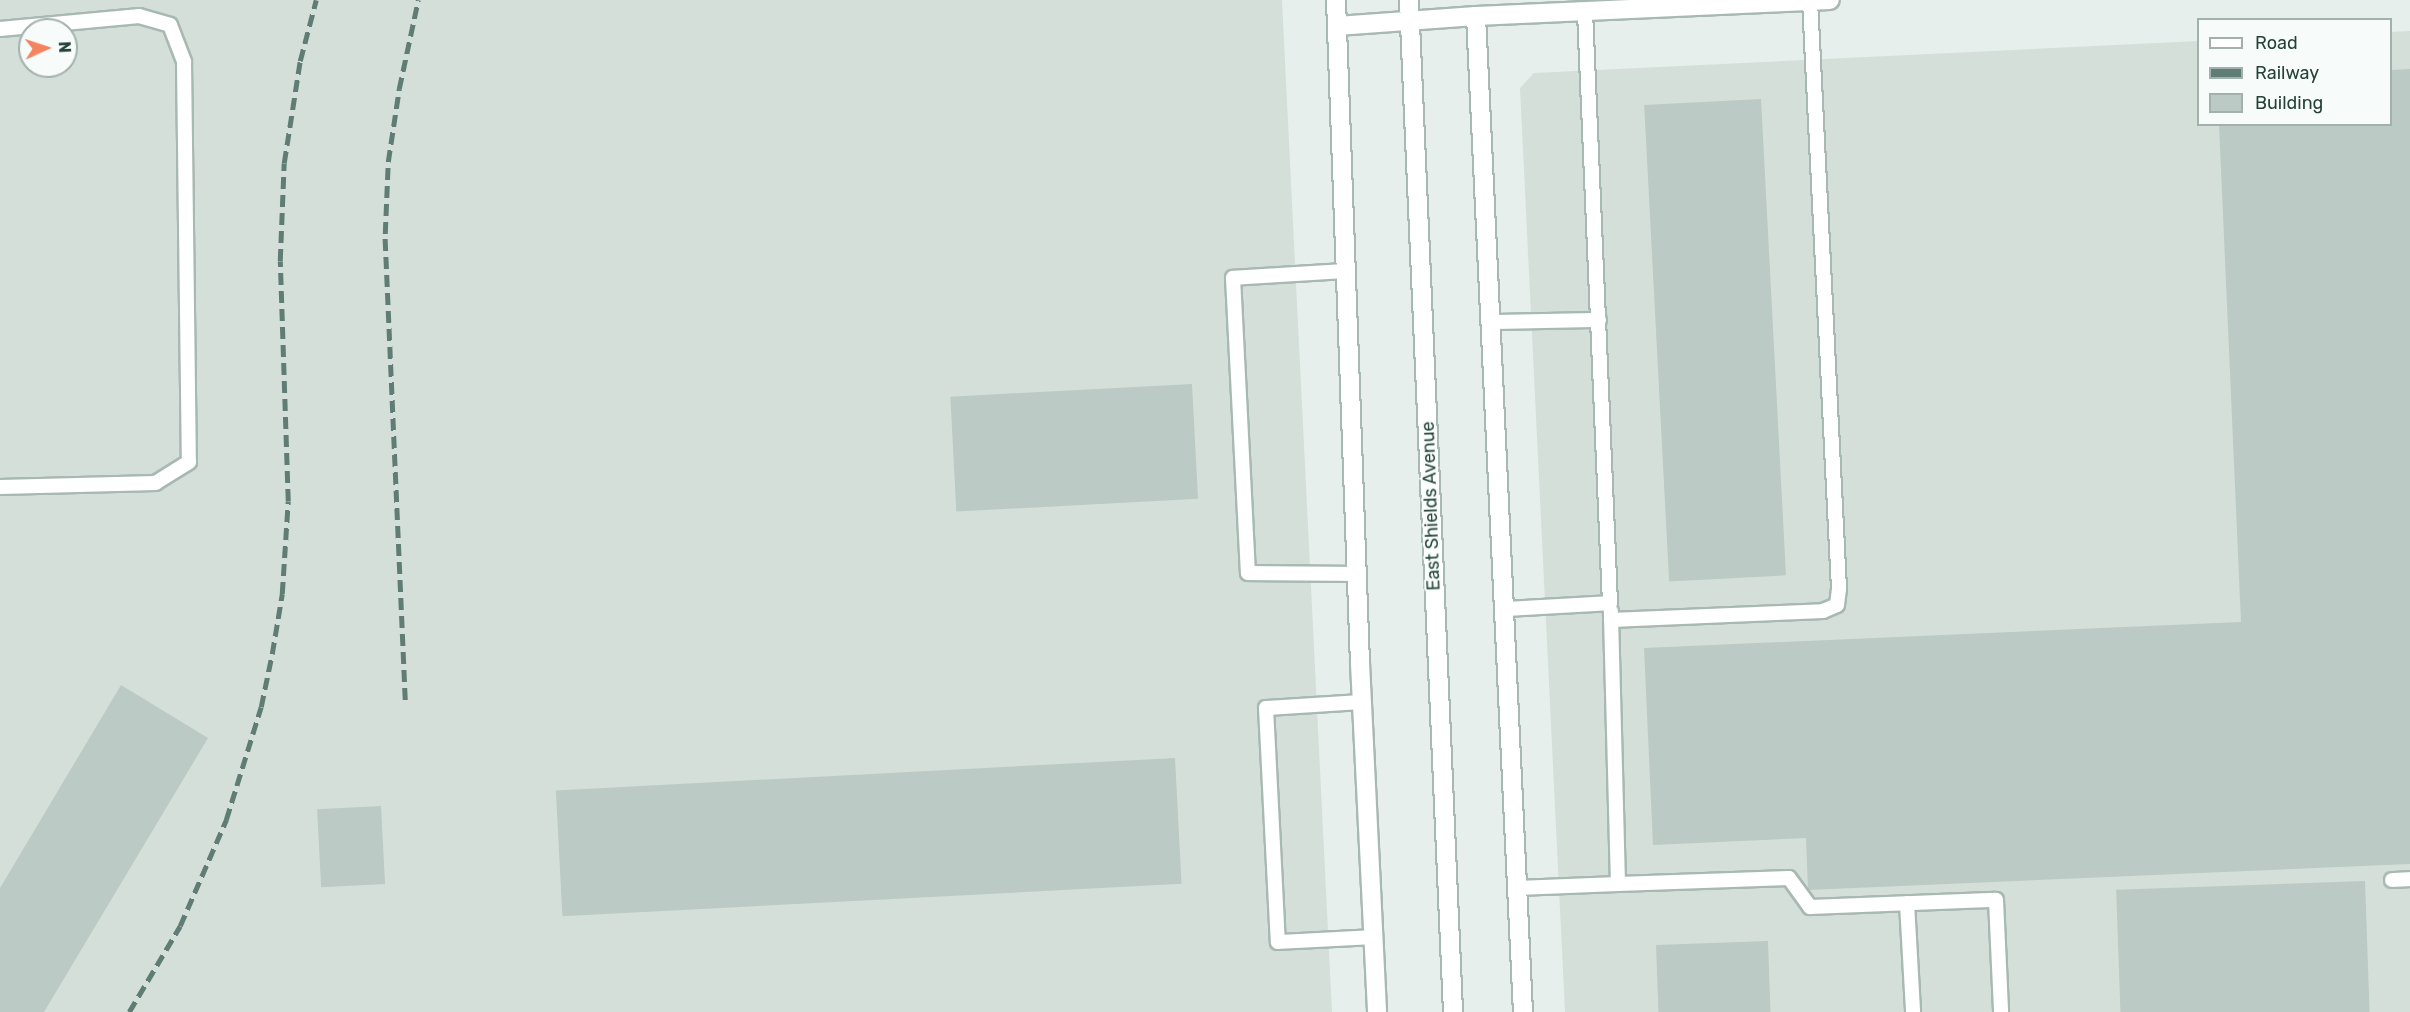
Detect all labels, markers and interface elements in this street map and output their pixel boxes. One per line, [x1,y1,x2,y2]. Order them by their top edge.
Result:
north arrow [18,18,78,78]
legend [2197,18,2392,126]
text: Road [2255,32,2298,54]
text: N [55,41,74,53]
text: Railway [2255,62,2319,84]
text: Building [2255,92,2323,114]
street label: East Shields Avenue [1417,421,1445,591]

